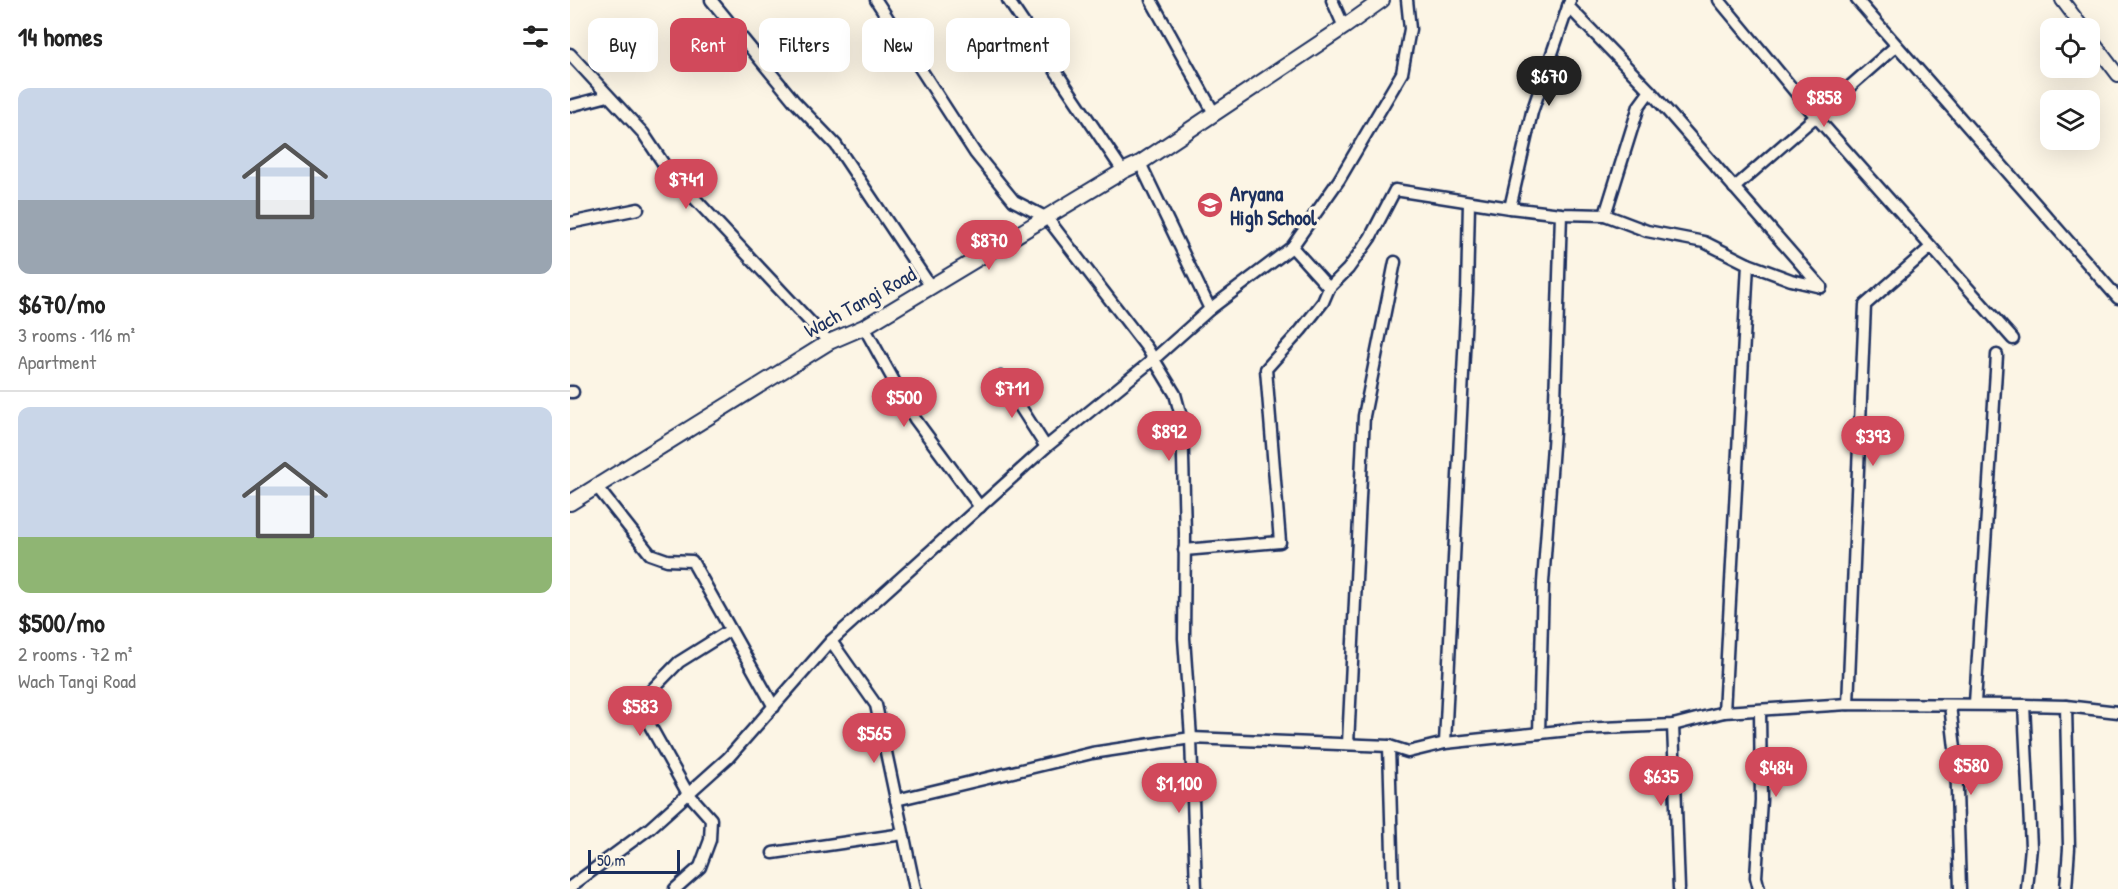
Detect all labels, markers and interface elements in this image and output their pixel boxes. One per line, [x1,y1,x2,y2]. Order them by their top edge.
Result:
chip: Buy [588,18,658,72]
chip: Rent [670,18,747,72]
chip: Filters [759,18,850,72]
chip: New [862,18,934,72]
chip: Apartment [946,18,1070,72]
map controls [2040,18,2100,150]
button: locate [2040,18,2100,78]
text: 14 homes [18,19,103,54]
icon: filters [519,20,552,53]
pin: $670 [1513,56,1585,107]
text: $670 [1531,62,1567,89]
pin: $858 [1788,77,1860,128]
text: $858 [1806,83,1842,110]
button: layers [2040,90,2100,150]
icon: home [231,127,339,235]
pin: $741 [650,159,722,210]
text: $741 [669,165,703,192]
place label: Aryana High School [1230,179,1317,233]
school or university icon: Aryana High School [1195,190,1225,220]
pin: $870 [953,220,1025,271]
text: $870 [970,226,1008,253]
street label: Wach Tangi Road [799,259,921,345]
text: $670/mo [18,286,105,321]
text: 3 rooms · 116 m² [18,321,135,348]
text: Apartment [18,348,96,375]
pin: $711 [976,368,1048,419]
text: $711 [995,374,1029,401]
pin: $500 [868,377,940,428]
text: $500 [886,383,922,410]
pin: $892 [1133,411,1205,462]
pin: $393 [1837,416,1909,467]
text: $892 [1151,417,1187,444]
text: $393 [1855,422,1891,449]
icon: home [231,446,339,554]
text: $500/mo [18,605,105,640]
text: 2 rooms · 72 m² [18,640,132,667]
text: Wach Tangi Road [18,667,136,694]
pin: $583 [604,686,676,737]
text: $583 [622,692,658,719]
pin: $565 [838,713,910,764]
text: $565 [856,719,892,746]
pin: $580 [1935,745,2007,796]
pin: $484 [1740,747,1812,798]
text: $580 [1953,751,1989,778]
text: $484 [1759,753,1793,780]
pin: $635 [1625,756,1697,807]
text: $635 [1643,762,1679,789]
pin: $1,100 [1130,763,1228,814]
text: $1,100 [1156,769,1202,796]
scale bar [588,847,680,874]
text: 50 m [597,849,626,871]

